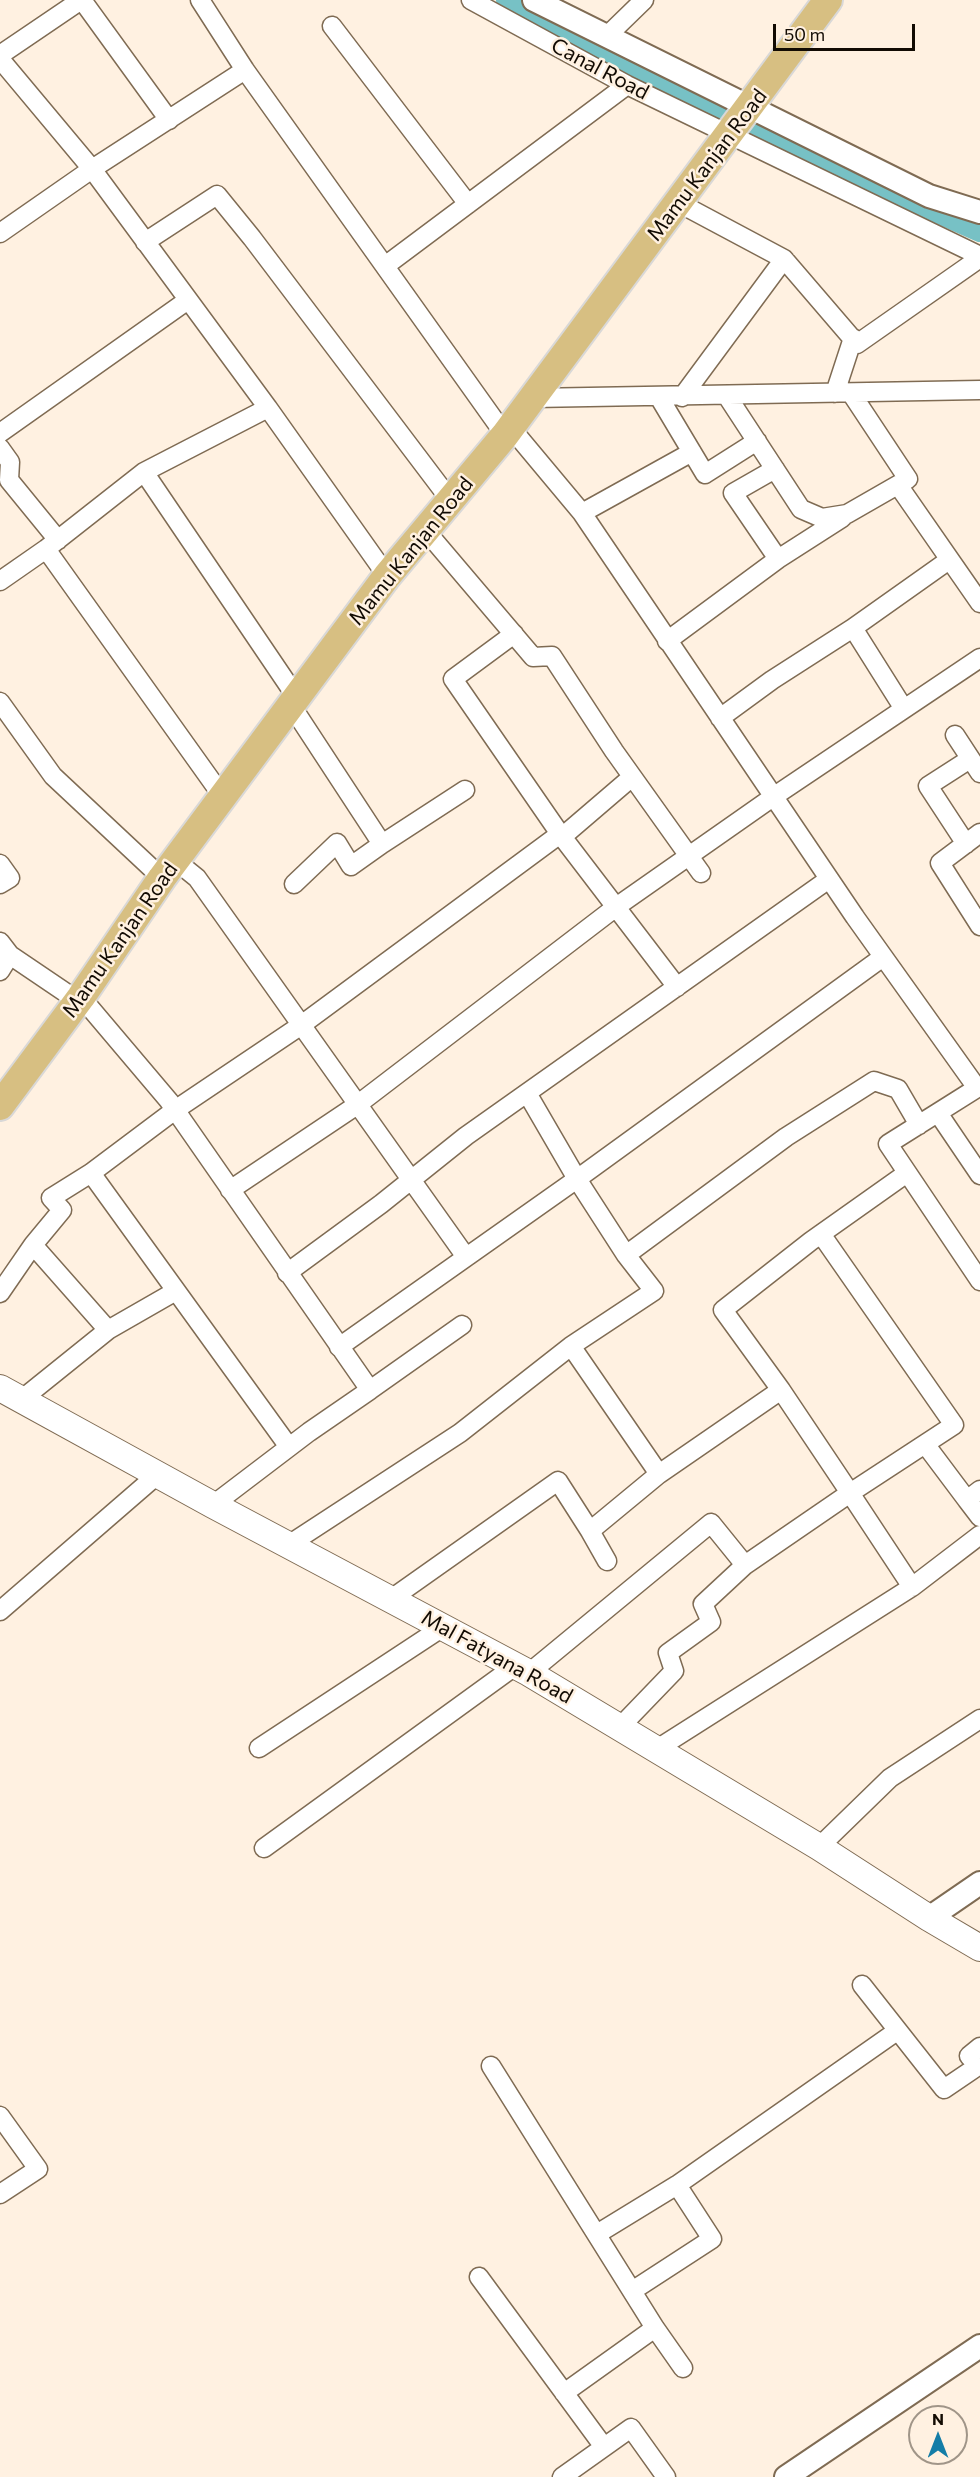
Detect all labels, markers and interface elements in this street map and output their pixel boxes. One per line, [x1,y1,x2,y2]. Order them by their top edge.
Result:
scale bar [776,12,918,50]
text: 50 m [784,23,825,45]
street label: Canal Road [547,33,653,105]
street label: Mamu Kanjan Road [642,84,772,246]
street label: Mamu Kanjan Road [343,472,479,630]
street label: Mamu Kanjan Road [57,858,183,1022]
street label: Mal Fatyana Road [417,1605,577,1709]
north arrow [908,2405,968,2465]
text: N [932,2409,944,2428]

